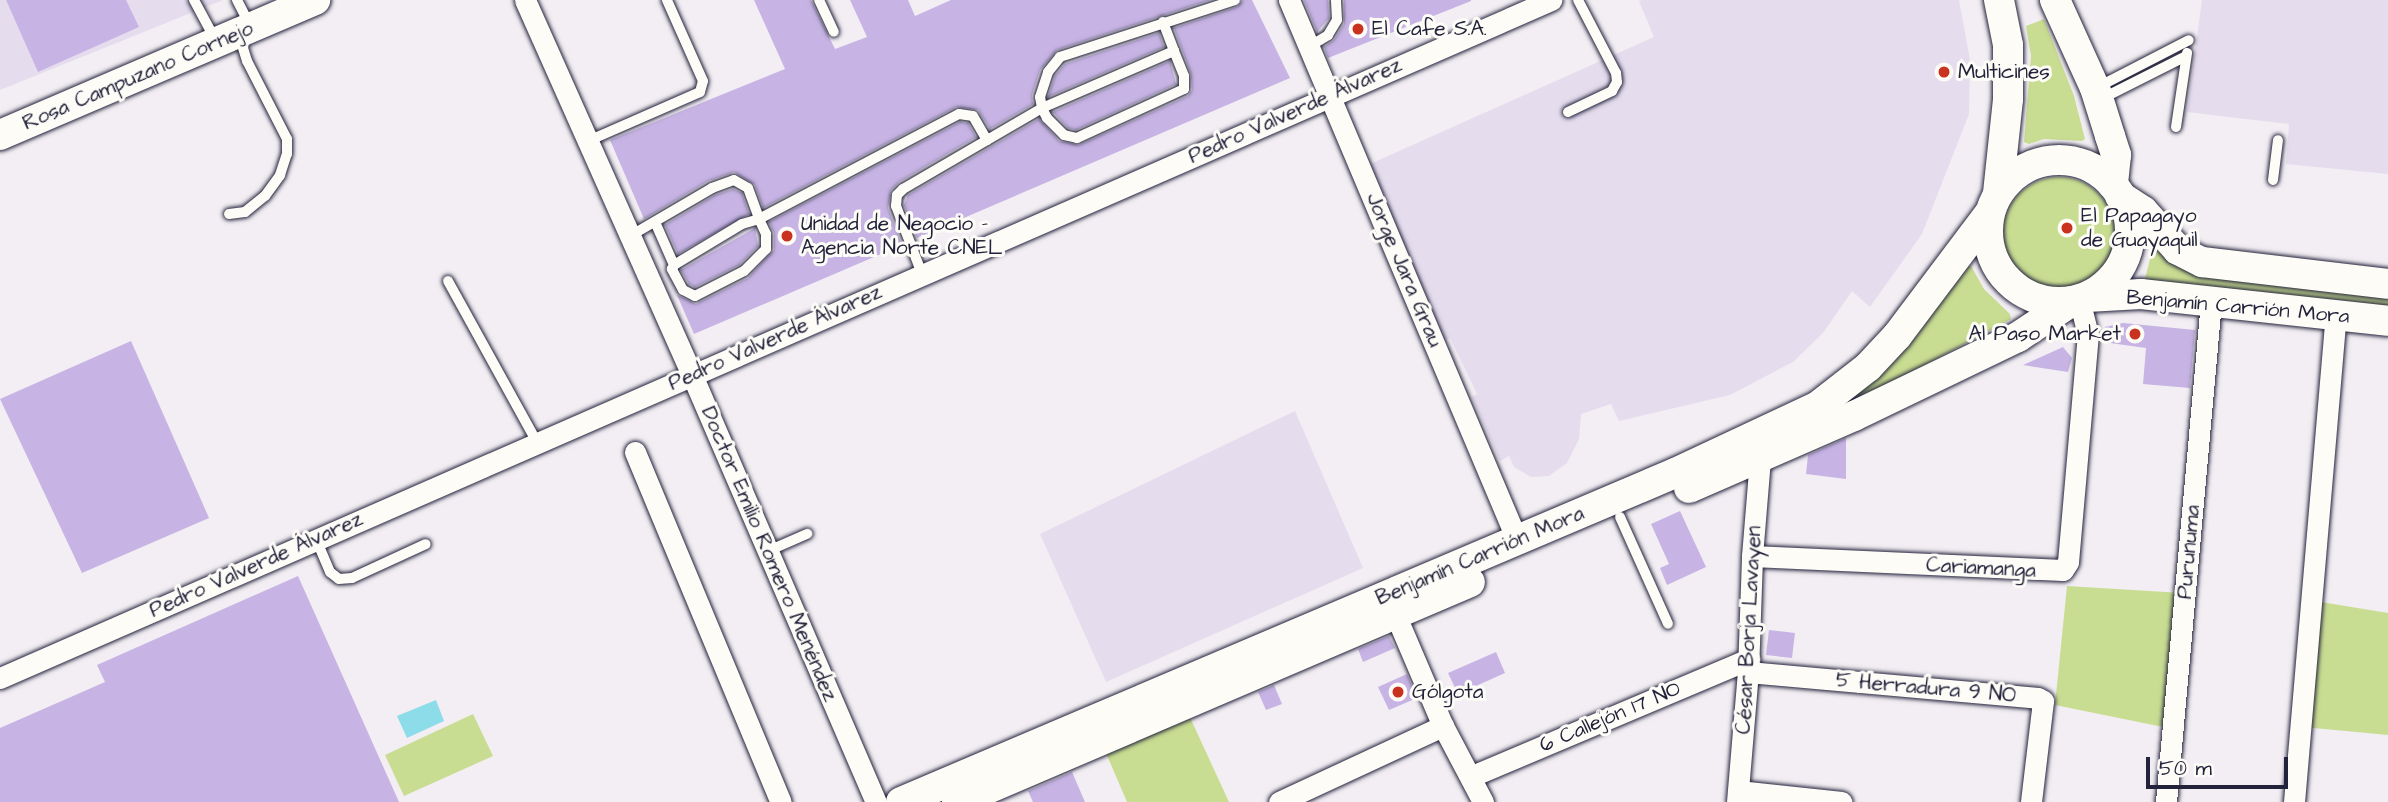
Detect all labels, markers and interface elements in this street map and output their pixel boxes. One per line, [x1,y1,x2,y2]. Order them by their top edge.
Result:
street label: Rosa Campuzano Cornejo [19,16,257,136]
place label: El Cafe S.A. [1372,16,1487,42]
marker: El Cafe S.A. [1350,21,1366,37]
street label: Pedro Valverde Álvarez [1185,53,1405,169]
place label: Multicines [1958,59,2050,85]
marker: Multicines [1936,64,1952,80]
street label: Jorge Jara Grau [1360,189,1448,351]
place label: El Papagayo de Guayaquil [2081,203,2198,253]
place label: Unidad de Negocio - Agencia Norte CNEL [801,211,1003,261]
marker: El Papagayo de Guayaquil [2059,220,2075,236]
marker: Unidad de Negocio - Agencia Norte CNEL [779,228,795,244]
street label: Pedro Valverde Álvarez [665,280,885,396]
street label: Benjamín Carrión Mora [2125,285,2351,329]
place label: Al Paso Market [1969,321,2121,347]
marker: Al Paso Market [2127,326,2143,342]
street label: Doctor Emilio Romero Menéndez [695,403,843,705]
street label: Benjamín Carrión Mora [1372,501,1588,611]
street label: Purunuma [2172,504,2206,600]
street label: Pedro Valverde Álvarez [146,507,366,623]
street label: César Borja Lavayen [1731,525,1767,735]
street label: Cariamanga [1925,553,2037,583]
street label: 5 Herradura 9 NO [1835,668,2017,708]
street label: 6 Callejón 17 NO [1536,676,1684,758]
place label: Gólgota [1412,679,1483,705]
marker: Gólgota [1390,684,1406,700]
scale bar [2150,742,2292,786]
text: 50 m [2159,754,2212,783]

